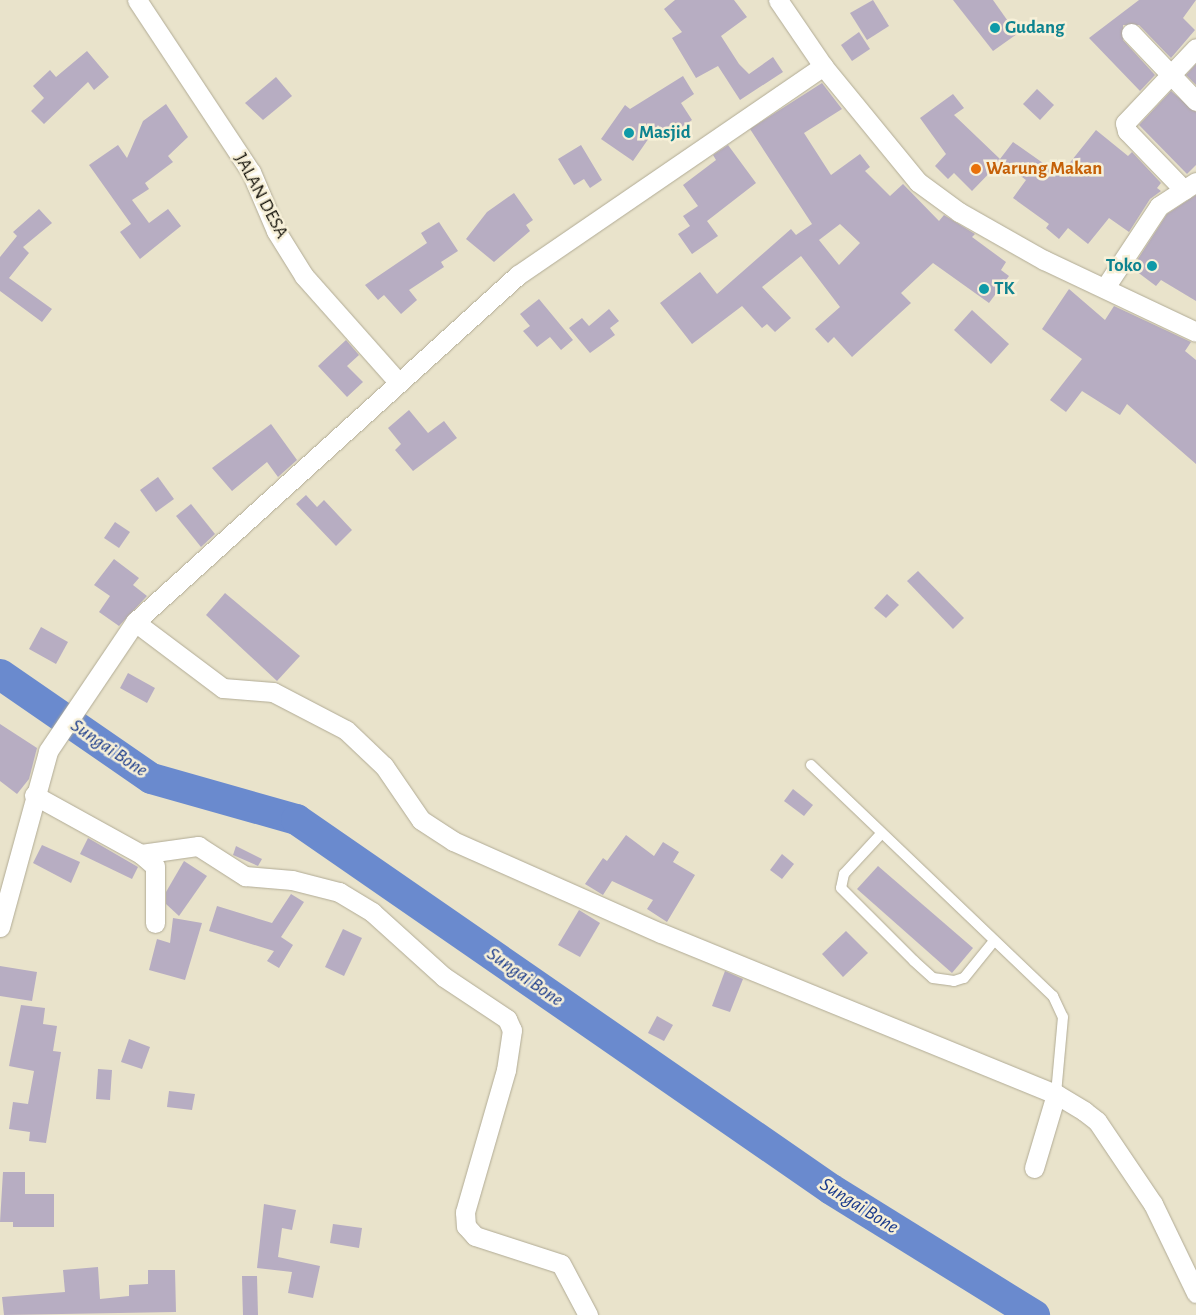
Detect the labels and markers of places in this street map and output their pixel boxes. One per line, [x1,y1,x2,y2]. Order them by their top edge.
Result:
place label: Gudang [1005,17,1065,39]
marker: Gudang [989,22,1001,34]
place label: Masjid [639,122,691,144]
marker: Masjid [623,127,635,139]
place label: Warung Makan [986,158,1102,180]
marker: Warung Makan [970,163,982,175]
place label: Toko [1106,255,1142,277]
marker: Toko [1146,260,1158,272]
place label: TK [994,278,1015,300]
marker: TK [978,283,990,295]

